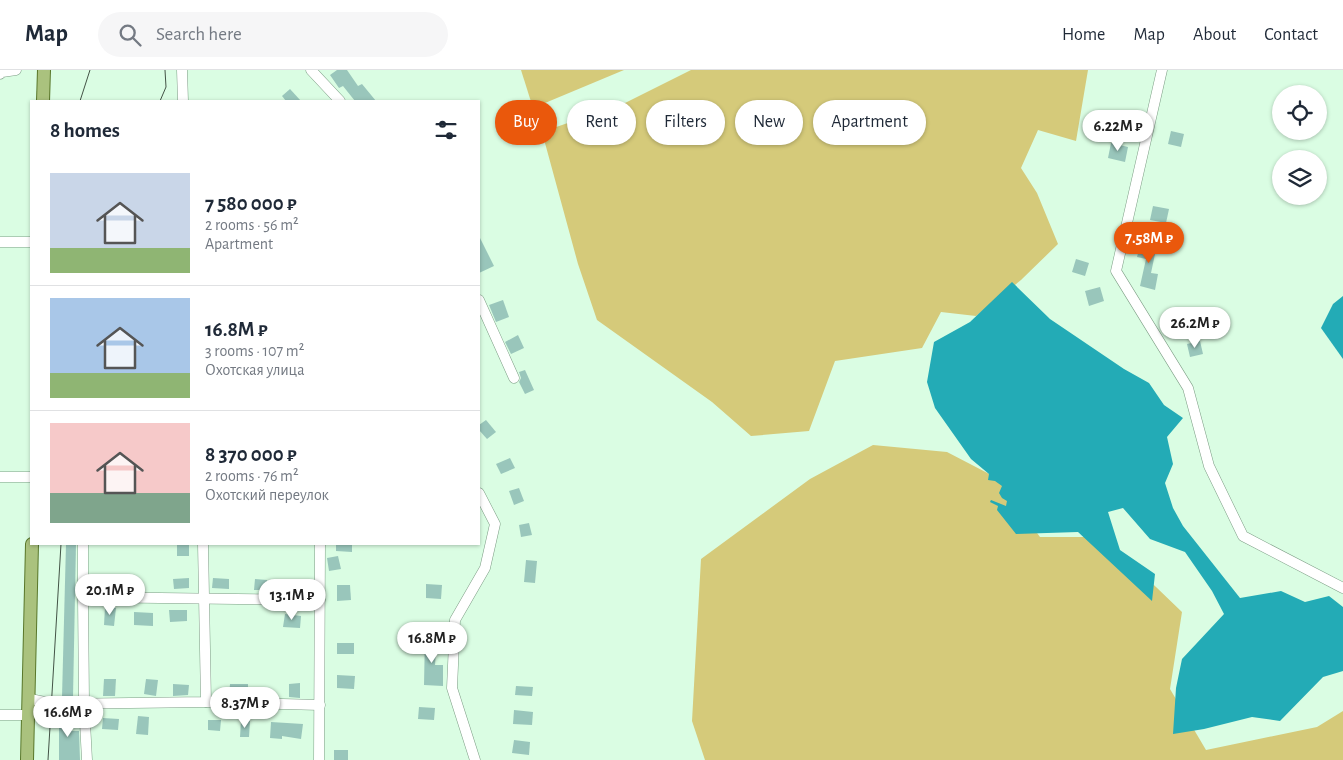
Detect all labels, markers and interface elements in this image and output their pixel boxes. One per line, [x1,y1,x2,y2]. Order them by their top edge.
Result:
search box [98,12,448,57]
icon: search [116,21,144,49]
text: Map [25,22,68,46]
text: Search here [156,25,242,44]
text: Home [1062,26,1105,44]
text: Map [1133,26,1165,44]
text: About [1193,26,1236,44]
text: Contact [1264,26,1318,44]
map controls [1272,85,1327,205]
button: locate [1272,85,1327,140]
chip: Buy [495,100,557,145]
chip: Rent [567,100,636,145]
chip: Filters [646,100,725,145]
chip: New [735,100,803,145]
chip: Apartment [813,100,926,145]
pin: 6.22M ₽ [1072,109,1164,152]
icon: filters [432,116,460,144]
text: 6.22M ₽ [1093,118,1143,134]
text: 8 homes [50,120,120,141]
button: layers [1272,150,1327,205]
icon: home [90,193,150,253]
text: 7 580 000 ₽ [205,193,297,214]
text: 2 rooms · 56 m² [205,217,299,233]
pin: 7.58M ₽ [1103,222,1195,264]
text: 7.58M ₽ [1125,230,1173,246]
text: Apartment [205,236,273,252]
pin: 26.2M ₽ [1149,306,1241,349]
text: 26.2M ₽ [1170,315,1220,331]
icon: home [90,318,150,378]
text: 16.8M ₽ [205,319,268,340]
text: 3 rooms · 107 m² [205,343,304,359]
text: Охотская улица [205,362,305,378]
icon: home [90,443,150,503]
text: 8 370 000 ₽ [205,444,297,465]
text: 2 rooms · 76 m² [205,468,299,484]
text: Охотский переулок [205,487,329,503]
pin: 20.1M ₽ [64,574,156,616]
pin: 13.1M ₽ [246,578,338,621]
text: 20.1M ₽ [86,582,134,598]
text: 13.1M ₽ [270,587,314,603]
pin: 16.8M ₽ [386,622,478,664]
text: 16.8M ₽ [408,630,456,646]
pin: 8.37M ₽ [199,686,291,729]
text: 8.37M ₽ [221,695,269,711]
pin: 16.6M ₽ [22,696,114,738]
text: 16.6M ₽ [44,704,92,720]

